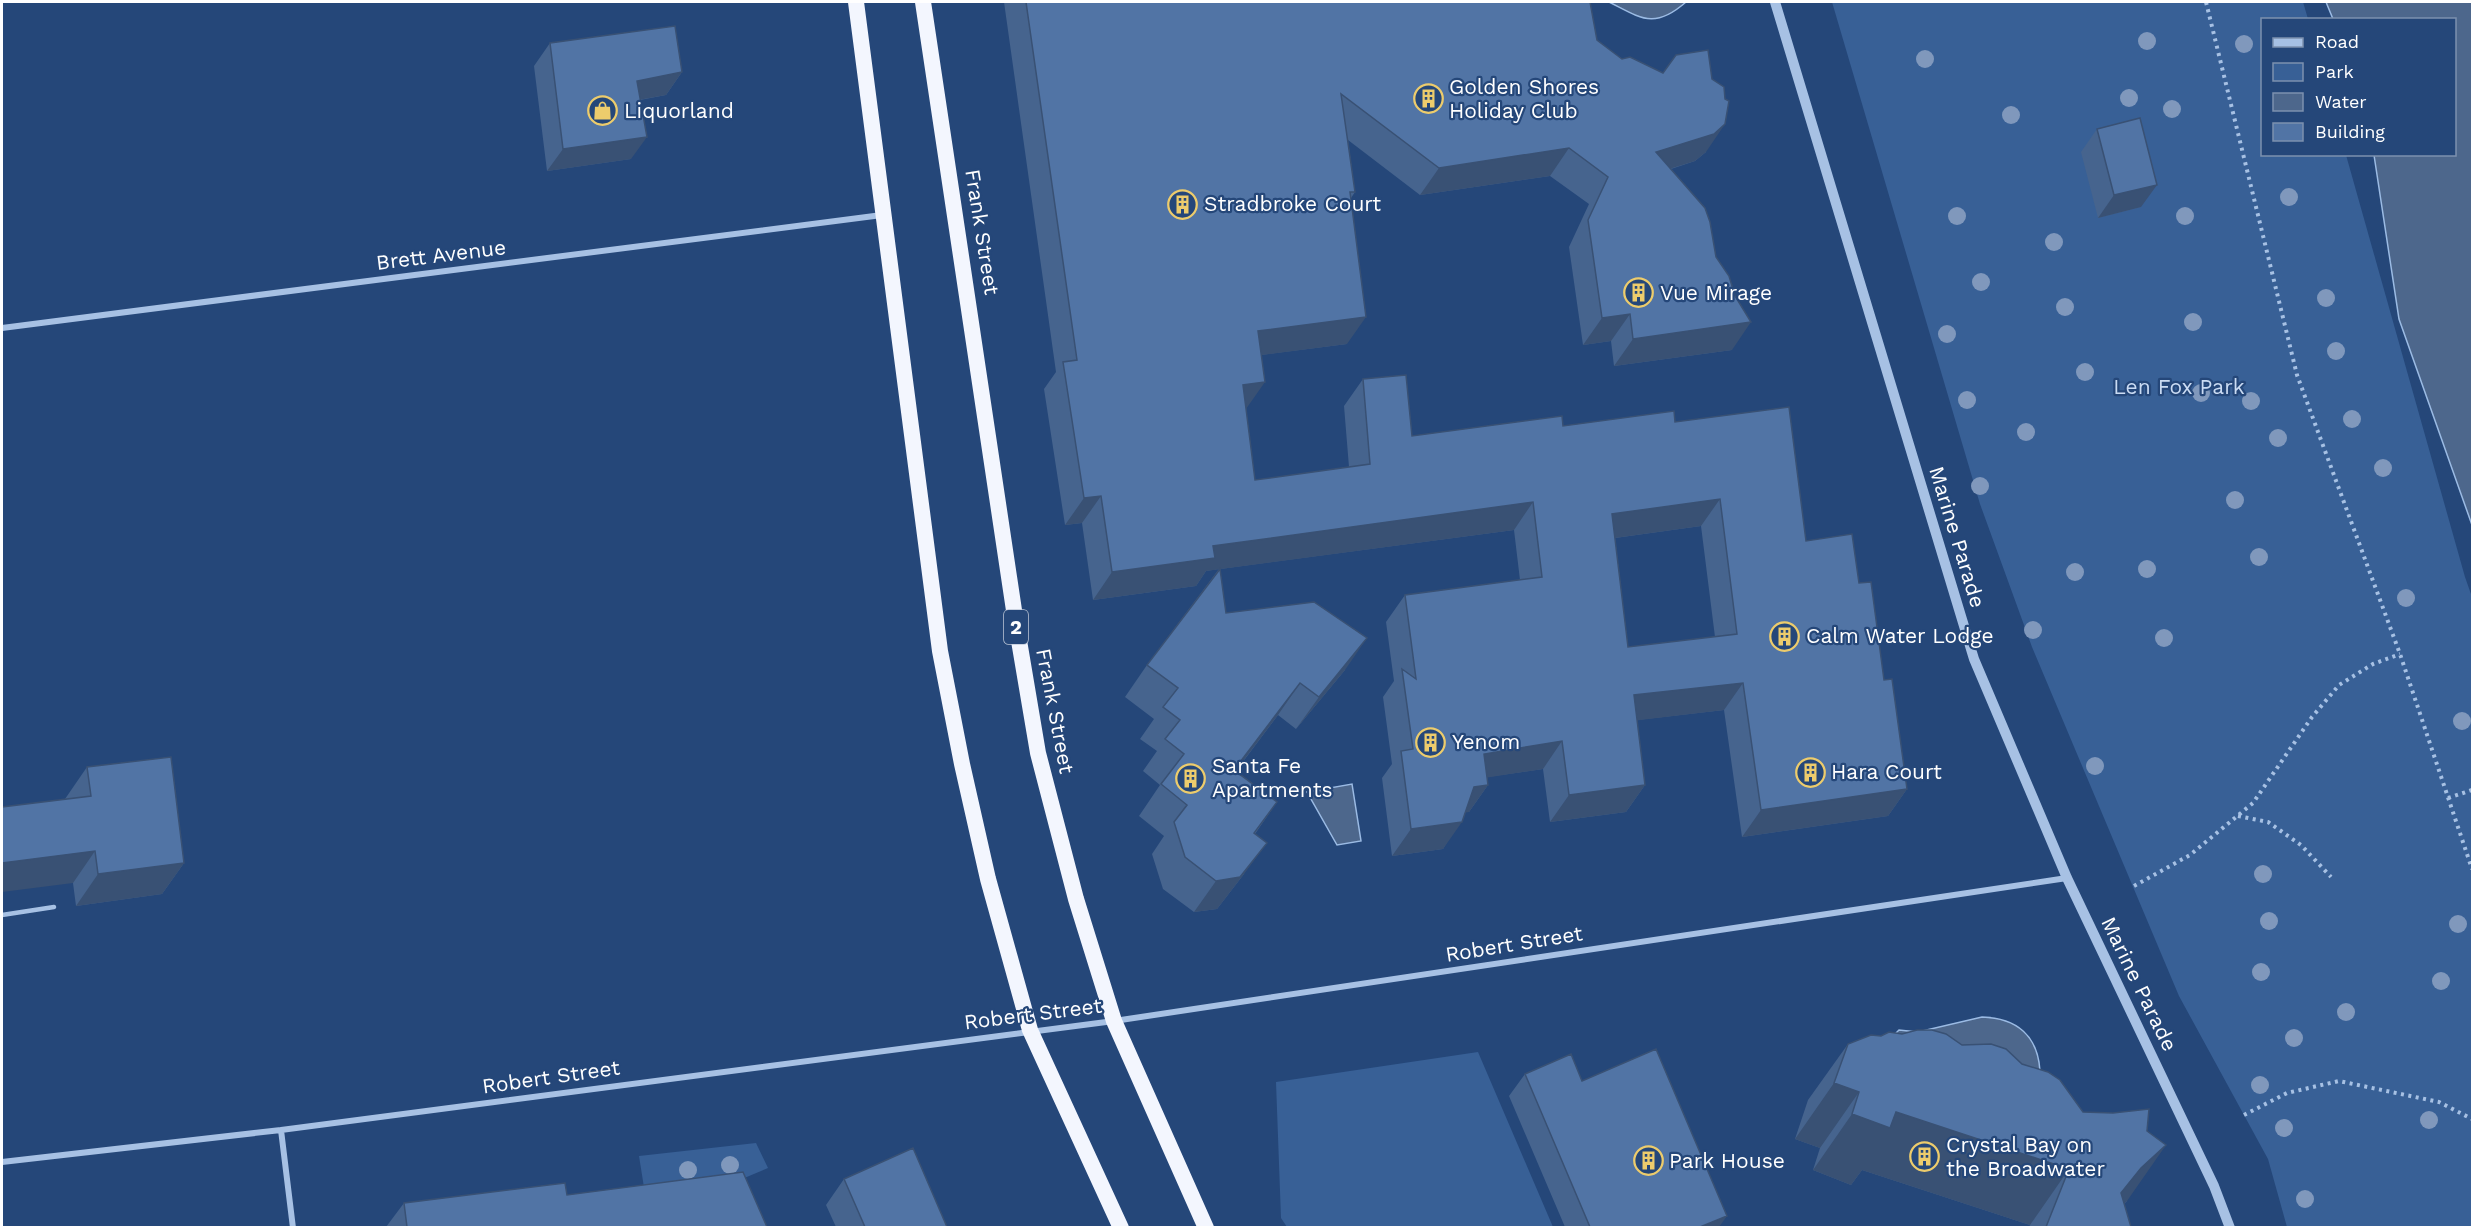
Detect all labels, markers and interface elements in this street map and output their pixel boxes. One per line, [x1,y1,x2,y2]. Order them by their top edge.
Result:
legend [2261,18,2456,156]
text: Road [2315,31,2359,52]
text: Park [2315,61,2354,82]
place label: Golden Shores Holiday Club [1449,74,1599,123]
building icon: Golden Shores Holiday Club [1412,83,1444,115]
text: Water [2315,91,2367,112]
shop icon: Liquorland [587,95,619,127]
place label: Liquorland [624,98,734,123]
text: Building [2315,121,2385,142]
street label: Frank Street [960,167,1005,297]
building icon: Stradbroke Court [1167,188,1199,220]
place label: Stradbroke Court [1204,191,1381,216]
street label: Brett Avenue [375,234,507,275]
building icon: Vue Mirage [1623,277,1655,309]
place label: Vue Mirage [1660,280,1772,305]
park label: Len Fox Park [2113,374,2245,399]
street label: Marine Parade [1924,463,1991,610]
road number: 2 [1004,610,1028,644]
building icon: Calm Water Lodge [1769,620,1801,652]
place label: Calm Water Lodge [1806,623,1994,648]
street label: Frank Street [1031,646,1080,776]
building icon: Yenom [1415,726,1447,758]
place label: Yenom [1452,729,1520,754]
place label: Santa Fe Apartments [1212,753,1333,802]
building icon: Hara Court [1794,756,1826,788]
place label: Hara Court [1831,759,1942,784]
building icon: Santa Fe Apartments [1175,762,1207,794]
street label: Marine Parade [2096,913,2183,1055]
street label: Robert Street [1444,920,1585,967]
street label: Robert Street [963,993,1103,1034]
street label: Robert Street [481,1054,621,1099]
place label: Crystal Bay on the Broadwater [1946,1132,2105,1181]
building icon: Crystal Bay on the Broadwater [1909,1141,1941,1173]
building icon: Park House [1632,1145,1664,1177]
place label: Park House [1669,1148,1785,1173]

